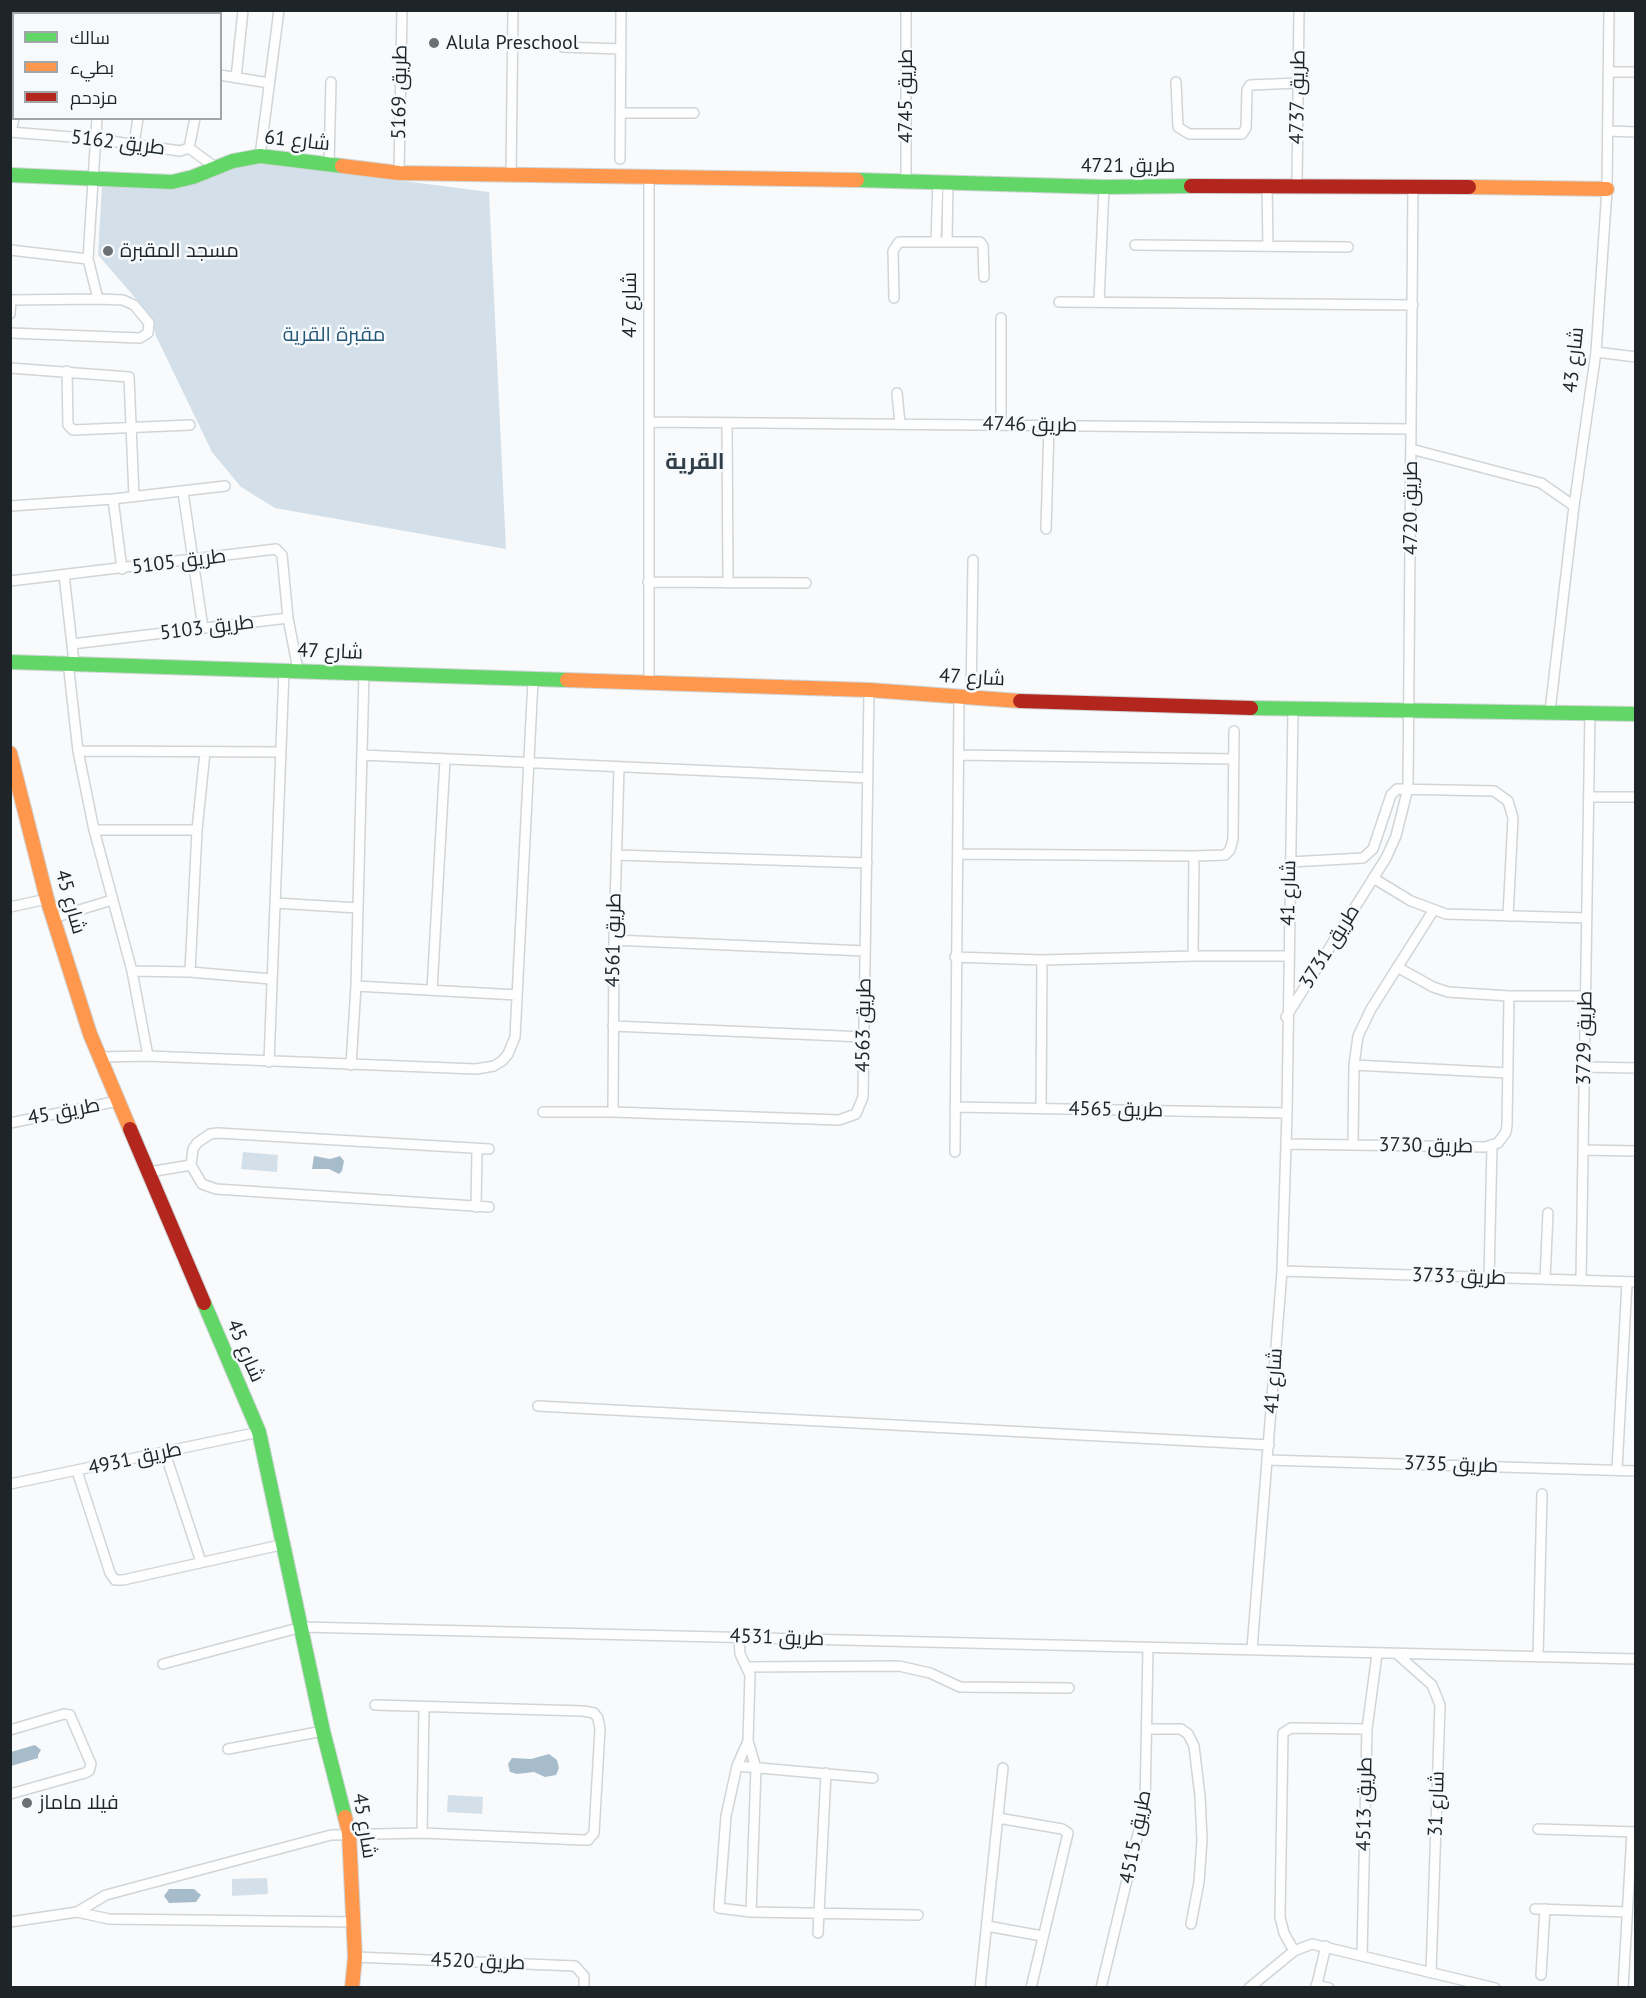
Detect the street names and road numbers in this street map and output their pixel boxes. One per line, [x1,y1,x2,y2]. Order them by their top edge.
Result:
street label: طريق 5169 [387,44,413,140]
street label: طريق 4745 [894,49,918,143]
street label: طريق 4737 [1285,49,1311,145]
street label: طريق 5162 [70,125,166,161]
street label: شارع 61 [263,126,331,156]
street label: طريق 4721 [1081,154,1175,178]
street label: شارع 47 [618,272,642,338]
street label: شارع 43 [1559,326,1589,394]
street label: طريق 4746 [982,412,1078,438]
street label: طريق 4720 [1399,461,1423,555]
street label: طريق 5105 [131,544,227,580]
street label: طريق 5103 [159,610,255,646]
street label: شارع 47 [297,639,363,665]
street label: شارع 47 [938,664,1006,692]
street label: شارع 41 [1276,860,1302,926]
street label: شارع 45 [49,867,91,937]
street label: طريق 4561 [601,892,627,988]
street label: طريق 3731 [1295,901,1365,993]
street label: طريق 4563 [851,977,877,1073]
street label: طريق 3729 [1572,990,1598,1086]
street label: طريق 45 [26,1093,102,1131]
street label: طريق 4565 [1068,1097,1164,1123]
street label: طريق 3730 [1378,1133,1474,1159]
street label: طريق 3733 [1411,1263,1507,1291]
street label: شارع 45 [221,1316,269,1386]
street label: شارع 41 [1260,1347,1288,1415]
street label: طريق 4931 [86,1437,184,1481]
street label: طريق 3735 [1403,1451,1499,1479]
street label: طريق 4531 [729,1624,825,1652]
street label: طريق 4513 [1352,1756,1378,1852]
street label: شارع 31 [1424,1771,1450,1837]
street label: طريق 4515 [1115,1788,1157,1886]
street label: شارع 45 [347,1792,381,1860]
street label: طريق 4520 [430,1948,526,1976]

